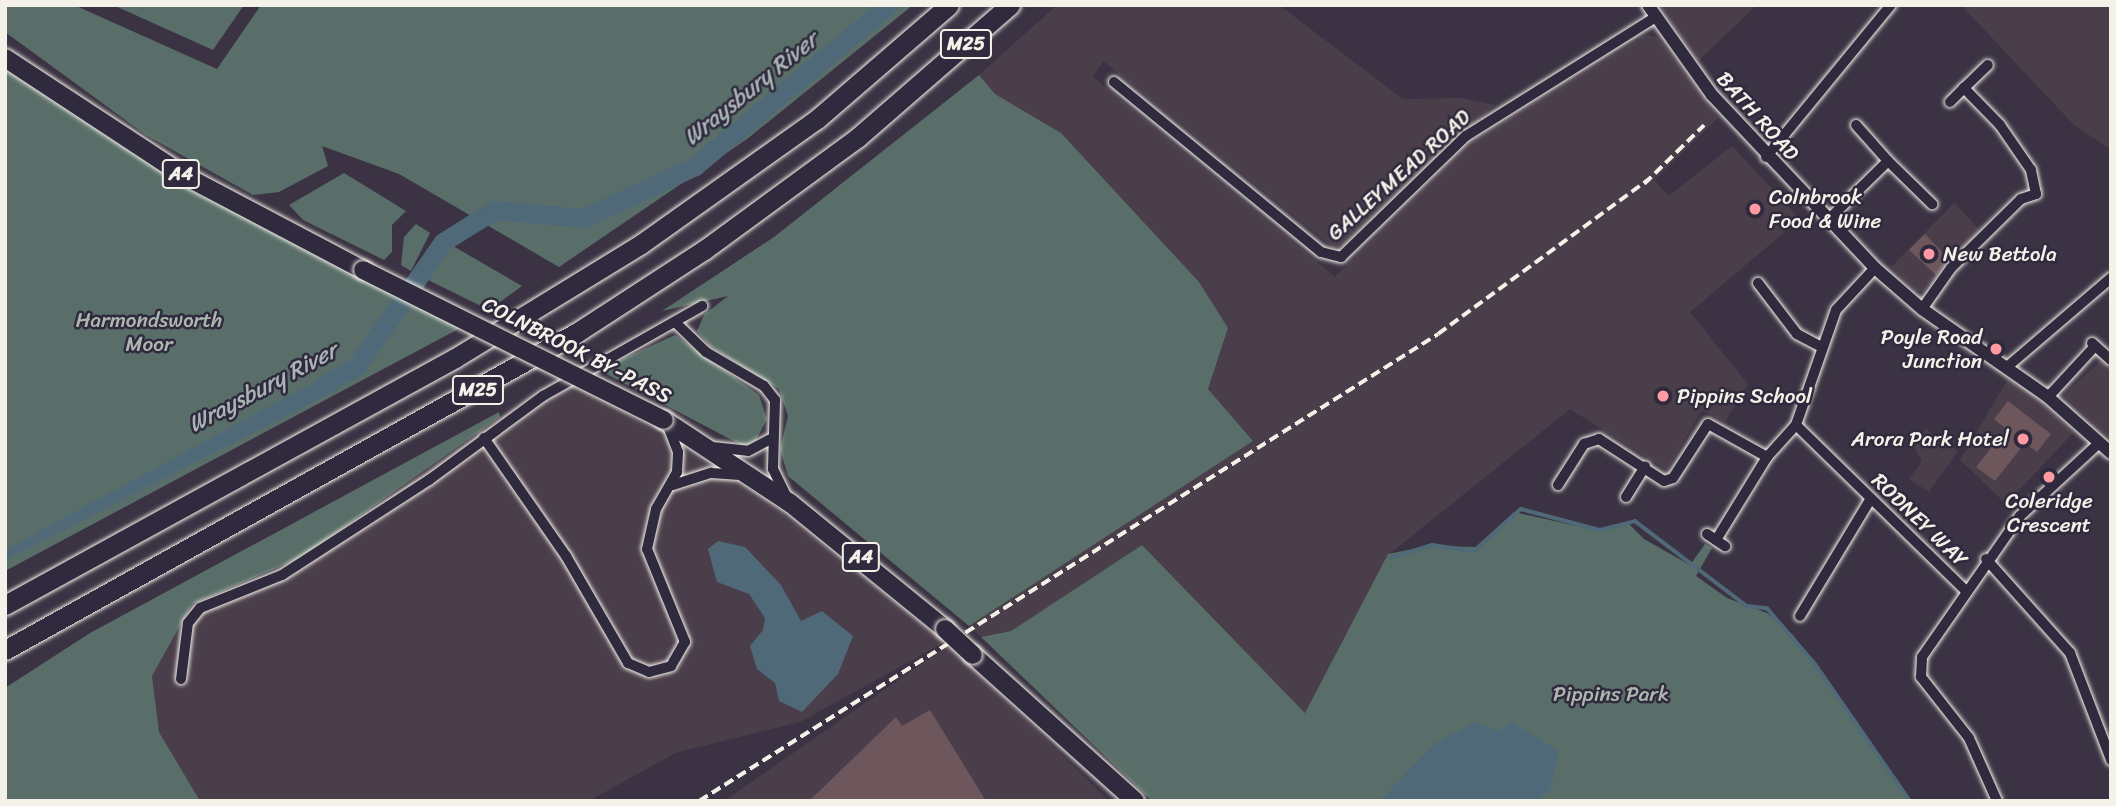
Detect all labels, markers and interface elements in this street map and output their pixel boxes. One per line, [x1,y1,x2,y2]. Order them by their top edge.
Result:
water label: Wraysbury River [678,27,824,151]
road number: M25 [940,28,992,60]
street label: BATH ROAD [1711,66,1805,166]
street label: GALLEYMEAD ROAD [1322,104,1476,246]
road number: A4 [162,158,200,190]
place label: Colnbrook Food & Wine [1769,184,1881,234]
marker: Colnbrook Food & Wine [1747,201,1763,217]
place label: New Bettola [1943,241,2057,267]
marker: New Bettola [1921,246,1937,262]
street label: COLNBROOK BY-PASS [478,291,676,409]
park label: Harmondsworth Moor [76,307,222,357]
place label: Poyle Road Junction [1880,324,1982,374]
water label: Wraysbury River [184,337,342,439]
marker: Poyle Road Junction [1988,341,2004,357]
road number: M25 [452,374,504,406]
place label: Pippins School [1677,383,1812,409]
marker: Pippins School [1655,388,1671,404]
place label: Arora Park Hotel [1851,426,2009,452]
marker: Arora Park Hotel [2015,431,2031,447]
street label: RODNEY WAY [1867,468,1973,572]
marker: Coleridge Crescent [2041,469,2057,485]
place label: Coleridge Crescent [2005,488,2093,538]
road number: A4 [842,542,880,572]
park label: Pippins Park [1553,681,1669,707]

